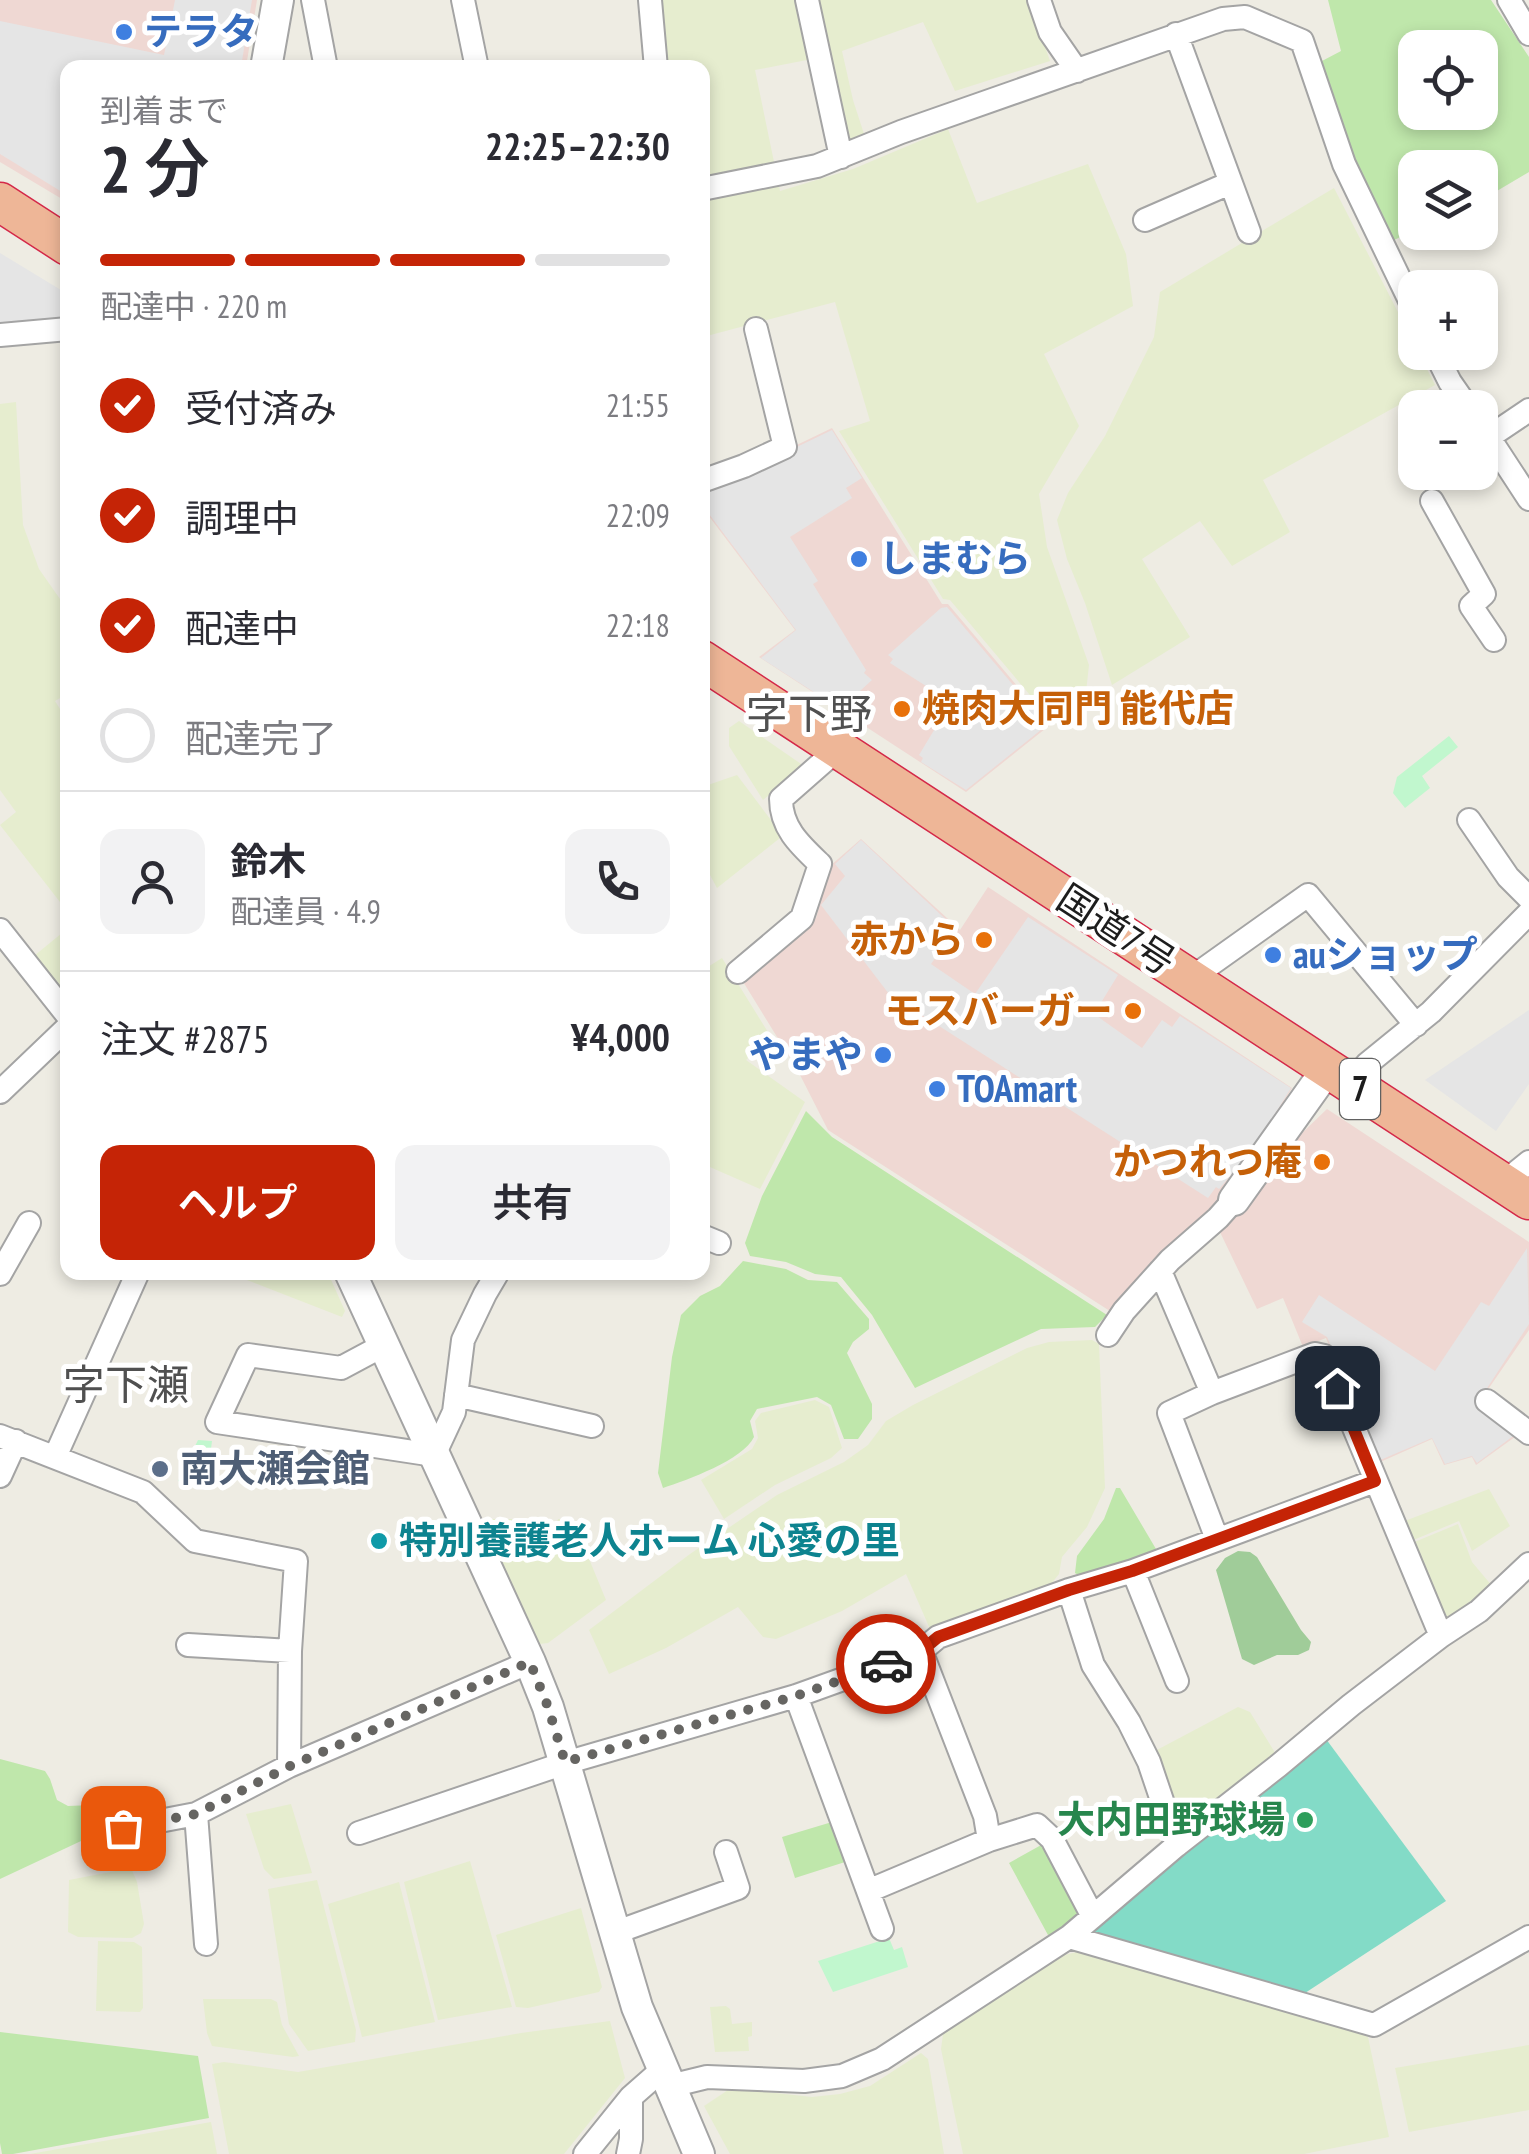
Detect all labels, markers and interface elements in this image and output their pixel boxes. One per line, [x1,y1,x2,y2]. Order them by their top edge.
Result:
place label: テラタ [144,6,258,55]
marker: テラタ [113,21,135,43]
map controls [1398,30,1498,490]
button: locate [1398,30,1498,130]
text: 到着まで [100,89,228,131]
text: 22:25–22:30 [485,121,670,170]
text: 2 分 [100,126,209,210]
button: layers [1398,150,1498,250]
button: + [1398,270,1498,370]
text: 配達中 · 220 m [100,285,287,327]
icon: check [100,378,155,433]
text: 受付済み [185,383,337,432]
text: 21:55 [606,384,670,426]
button: − [1398,390,1498,490]
icon: check [100,488,155,543]
text: 調理中 [185,493,299,542]
text: 22:09 [606,494,670,536]
place label: しまむら [879,533,1031,582]
marker: しまむら [848,548,870,570]
icon: check [100,598,155,653]
text: 配達中 [185,603,299,652]
text: 22:18 [606,604,670,646]
place label: 焼肉大同門 能代店 [922,683,1234,732]
district label: 字下野 [746,686,872,741]
marker: 焼肉大同門 能代店 [891,698,913,720]
text: 配達完了 [185,713,337,762]
button: person [100,829,205,934]
button: phone [565,829,670,934]
text: 鈴木 [230,836,306,885]
street label: 国道7号 [1048,872,1185,985]
text: 配達員 · 4.9 [230,890,381,932]
place label: 赤から [850,914,964,963]
marker: 赤から [973,929,995,951]
place label: auショップ [1293,929,1478,978]
marker: auショップ [1262,944,1284,966]
place label: モスバーガー [885,985,1113,1034]
marker: モスバーガー [1122,1000,1144,1022]
text: ¥4,000 [571,1012,670,1061]
text: 注文 #2875 [100,1014,270,1063]
place label: やまや [749,1029,863,1078]
marker: やまや [872,1044,894,1066]
road number: 7 [1340,1059,1380,1119]
place label: TOAmart [957,1063,1077,1112]
marker: TOAmart [926,1078,948,1100]
place label: かつれつ庵 [1113,1136,1302,1185]
button: ヘルプ [100,1145,375,1260]
button: 共有 [395,1145,670,1260]
marker: かつれつ庵 [1311,1151,1333,1173]
pin [1295,1346,1380,1431]
district label: 字下瀬 [63,1357,189,1412]
icon: home [1310,1361,1365,1416]
place label: 南大瀬会館 [180,1443,370,1492]
marker: 南大瀬会館 [149,1458,171,1480]
place label: 特別養護老人ホーム 心愛の里 [399,1515,900,1564]
marker: 特別養護老人ホーム 心愛の里 [368,1530,390,1552]
courier [836,1614,936,1714]
icon: car [859,1637,914,1692]
pin [81,1786,166,1871]
place label: 大内田野球場 [1057,1794,1285,1843]
icon: bag [96,1801,151,1856]
marker: 大内田野球場 [1294,1809,1316,1831]

